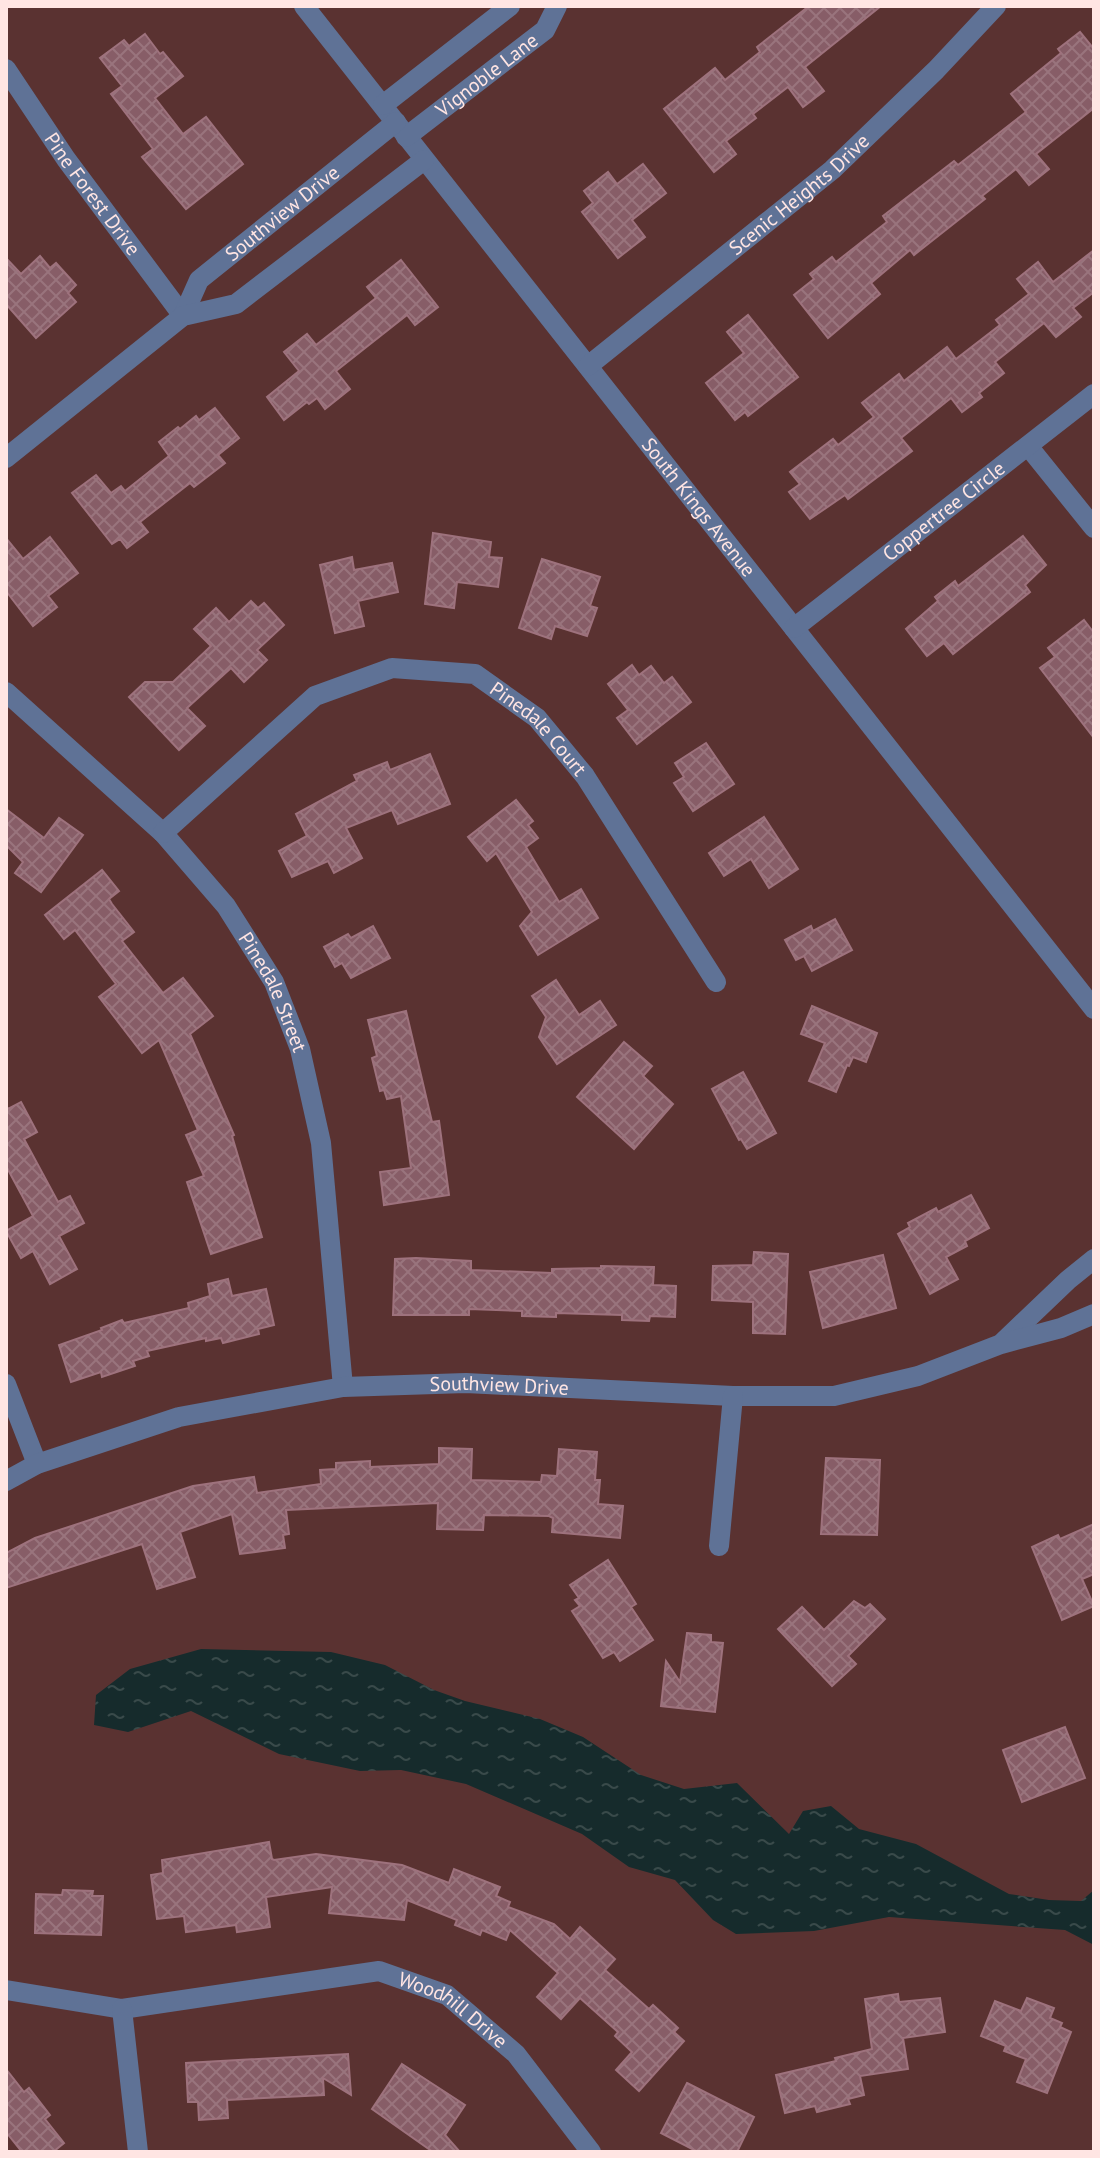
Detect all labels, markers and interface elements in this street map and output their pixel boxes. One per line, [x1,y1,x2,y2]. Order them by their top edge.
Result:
street label: Vignoble Lane [430,27,543,123]
street label: Pine Forest Drive [39,127,146,261]
street label: Scenic Heights Drive [723,128,875,261]
street label: Southview Drive [220,160,345,267]
street label: South Kings Avenue [636,432,762,582]
street label: Coppertree Circle [877,455,1010,567]
street label: Pinedale Court [485,676,593,781]
street label: Pinedale Street [233,927,313,1056]
street label: Southview Drive [429,1370,569,1401]
street label: Woodhill Drive [395,1966,513,2054]

